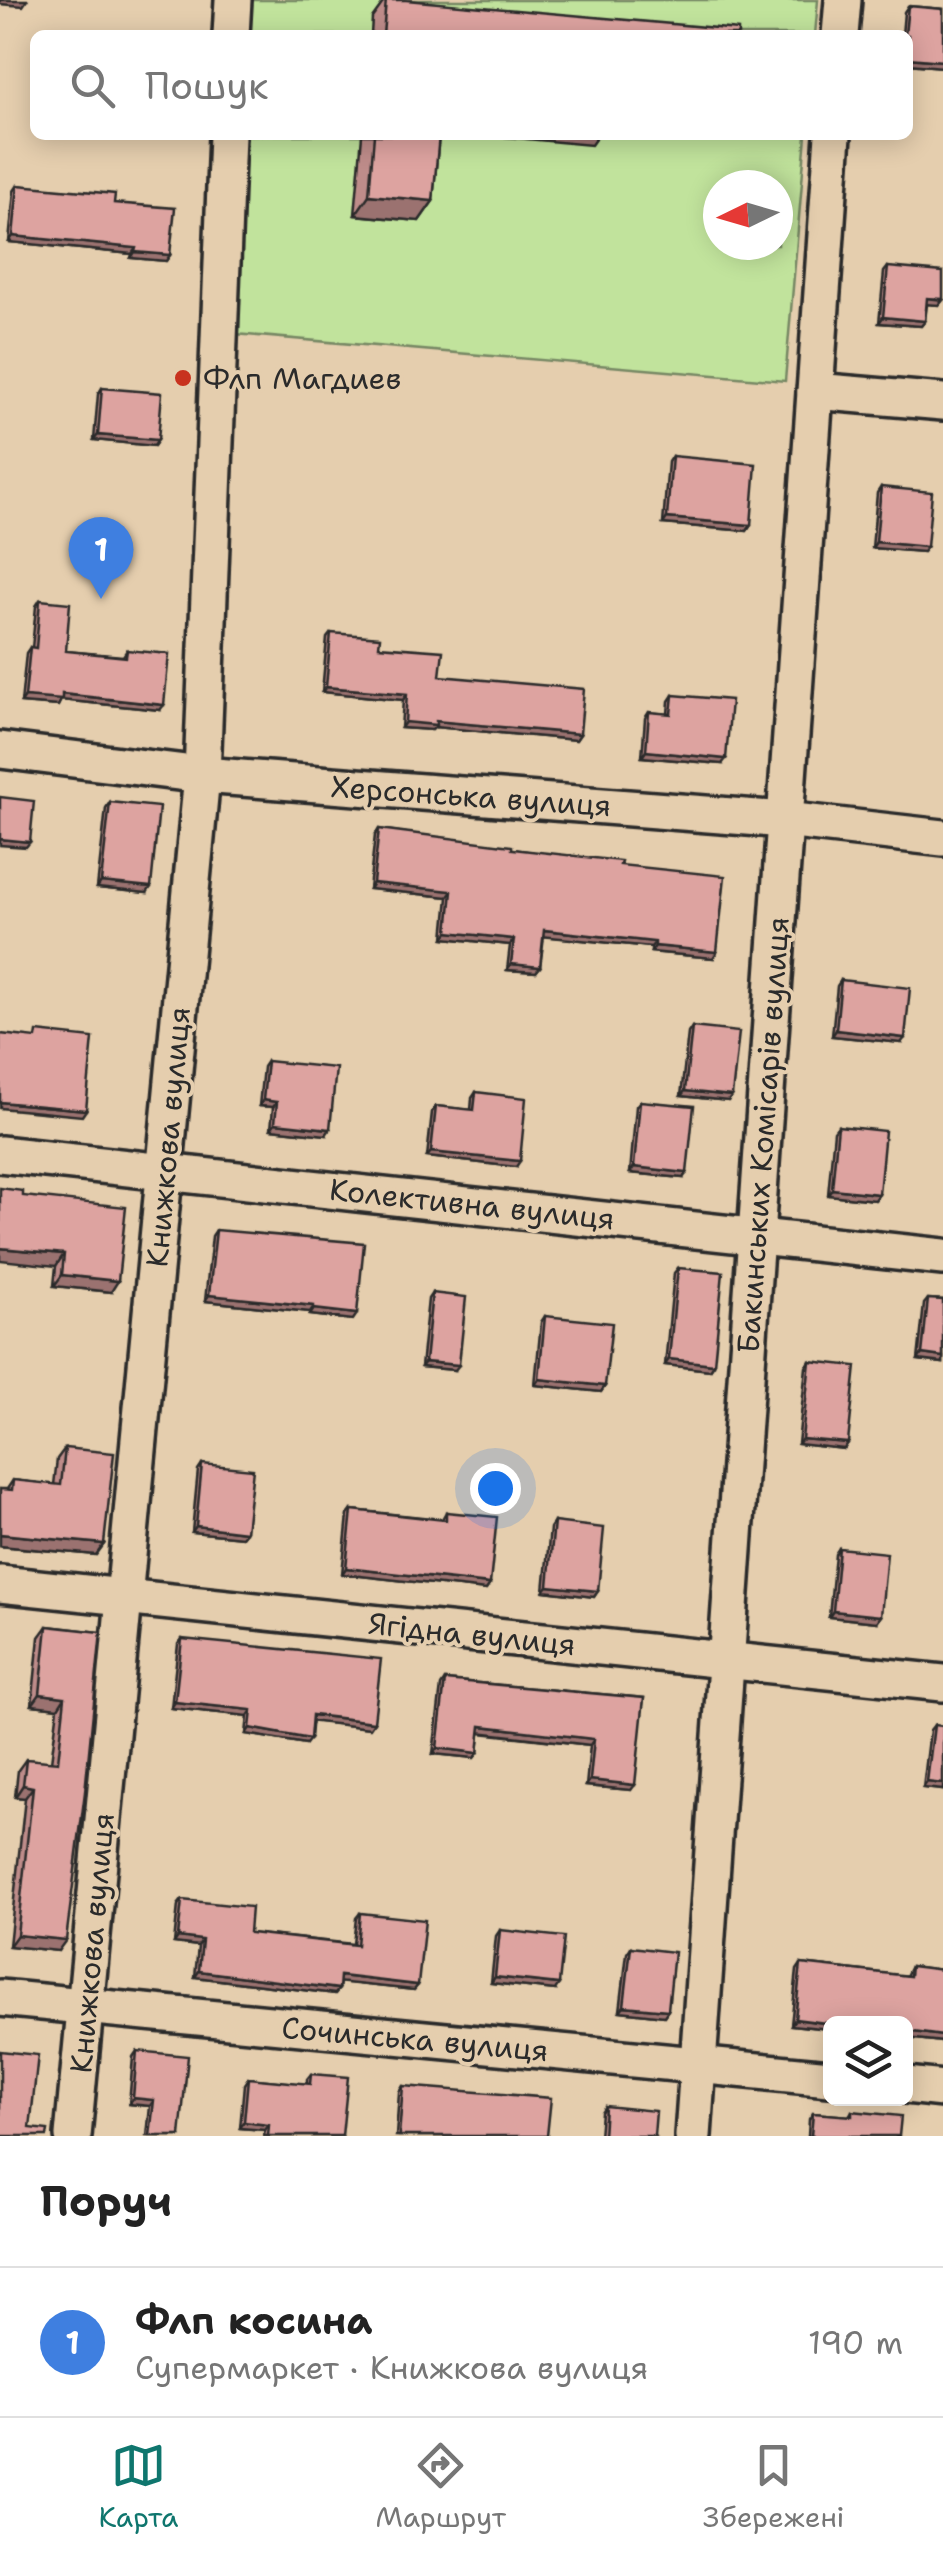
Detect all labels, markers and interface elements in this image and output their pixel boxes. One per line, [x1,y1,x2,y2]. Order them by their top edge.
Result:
search box [30,30,913,140]
icon: search [65,58,120,113]
text: Пошук [145,60,268,111]
north arrow [703,170,793,260]
place label: Флп Магдиев [203,358,401,399]
marker: Флп Магдиев [172,367,194,389]
pin: 1 [68,516,134,599]
street label: Херсонська вулиця [329,766,613,826]
street label: Бакинських Комісарів вулиця [727,915,799,1355]
street label: Книжкова вулиця [136,1005,200,1269]
street label: Колективна вулиця [327,1169,617,1239]
your location [470,1463,521,1514]
street label: Ягідна вулиця [366,1603,578,1665]
street label: Книжкова вулиця [60,1811,124,2075]
street label: Сочинська вулиця [280,2007,550,2071]
map controls [823,2016,913,2106]
button: layers [823,2016,913,2106]
text: Поруч [40,2173,172,2229]
text: Флп косина [135,2295,372,2346]
text: 1 [65,2321,80,2364]
text: 190 m [808,2321,903,2364]
text: Супермаркет · Книжкова вулиця [135,2346,648,2389]
tab: Карта [98,2438,179,2536]
tab: Маршрут [375,2438,506,2536]
tab: Збережені [703,2438,845,2536]

